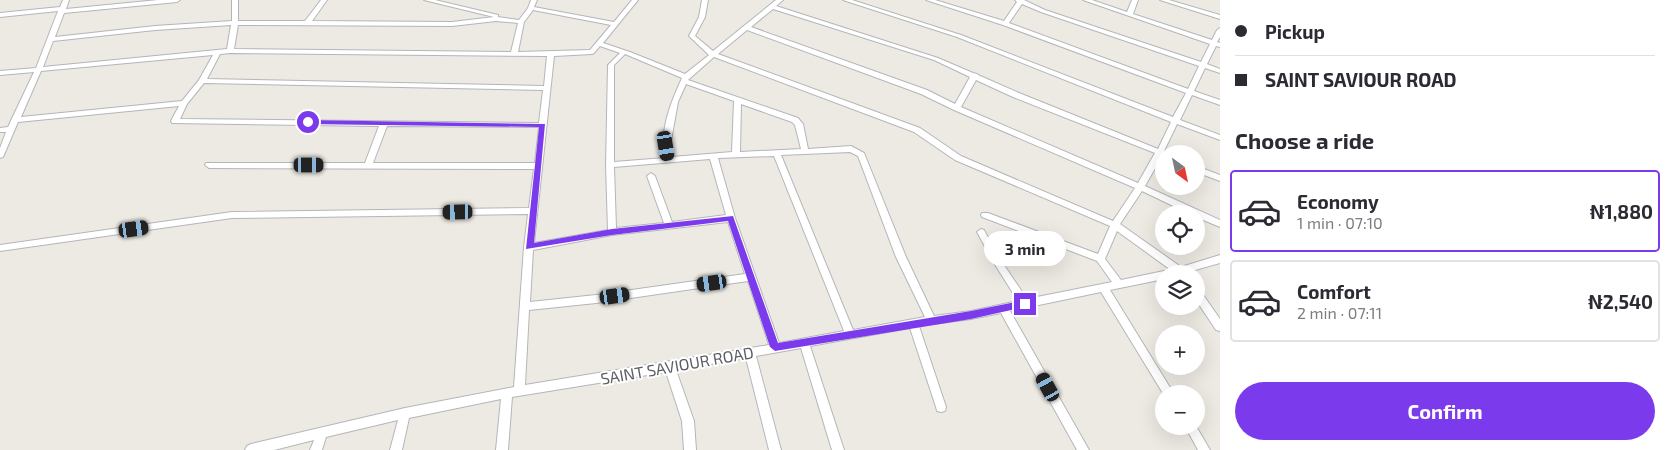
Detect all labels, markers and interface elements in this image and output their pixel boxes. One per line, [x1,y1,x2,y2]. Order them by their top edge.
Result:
text: Pickup [1265,20,1325,43]
text: SAINT SAVIOUR ROAD [1265,68,1457,91]
route start [297,111,319,133]
text: Choose a ride [1235,127,1374,153]
car [656,130,675,162]
north arrow [1155,145,1205,195]
map controls [1155,145,1205,435]
car [294,158,324,173]
icon: car [1237,189,1282,234]
text: Economy [1297,190,1379,213]
text: ₦1,880 [1590,200,1653,223]
car [442,204,473,220]
button: locate [1155,205,1205,255]
text: 1 min · 07:10 [1297,213,1383,232]
car [118,219,149,239]
callout: 3 min [984,232,1066,266]
text: 3 min [1005,239,1045,258]
button: layers [1155,265,1205,315]
car [696,273,727,293]
icon: car [1237,279,1282,324]
text: Comfort [1297,280,1371,303]
car [599,286,630,306]
text: ₦2,540 [1588,290,1653,313]
route end [1014,293,1036,315]
text: 2 min · 07:11 [1297,303,1382,322]
button: + [1155,325,1205,375]
street label: SAINT SAVIOUR ROAD [599,342,755,388]
car [1034,370,1061,404]
button: Confirm [1235,382,1655,440]
button: − [1155,385,1205,435]

